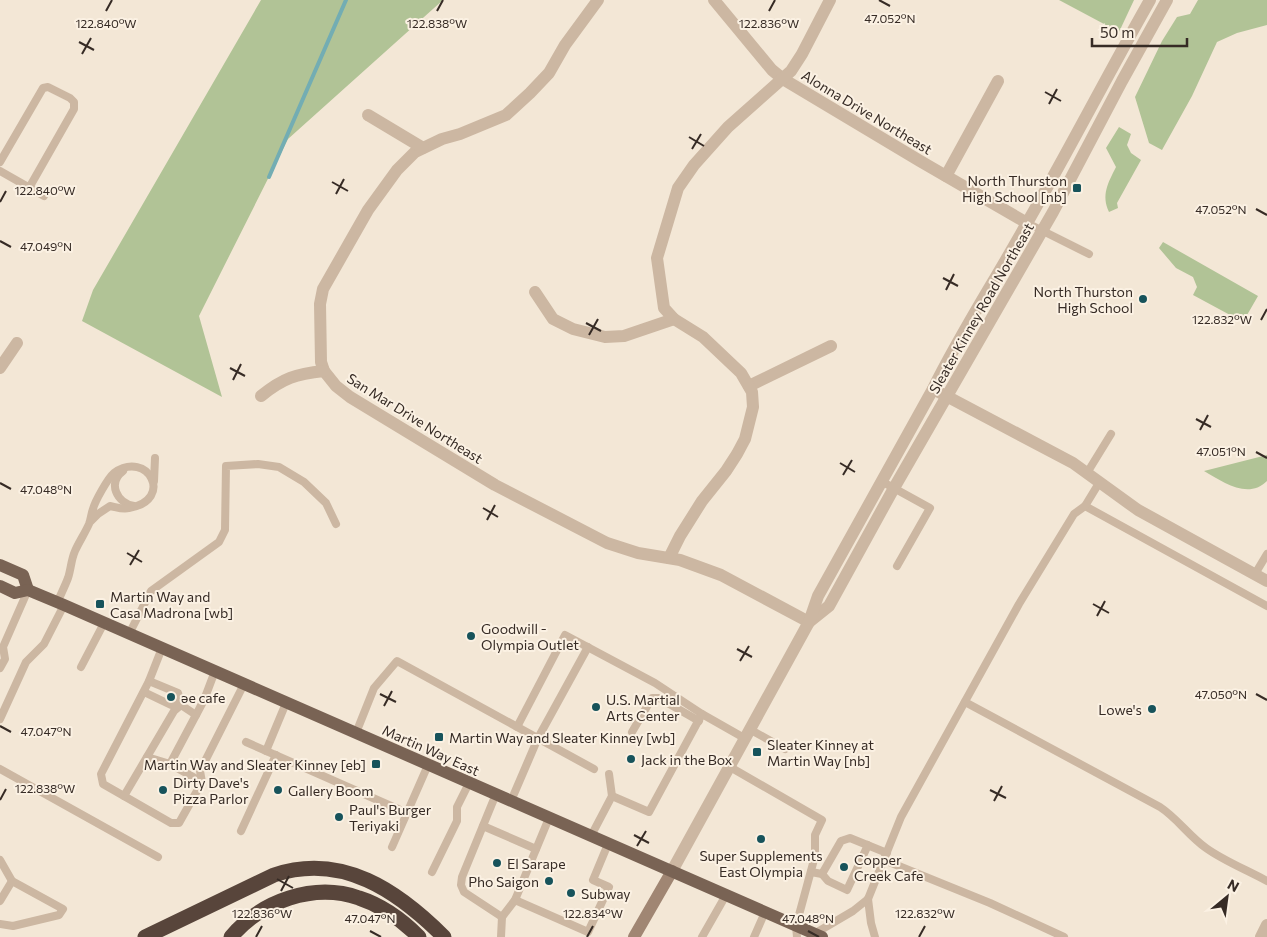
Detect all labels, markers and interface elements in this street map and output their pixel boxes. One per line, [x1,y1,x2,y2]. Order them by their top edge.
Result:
text: 47.052°N [864,11,916,25]
scale bar [1092,15,1187,47]
text: 122.840°W [75,16,137,30]
text: 122.838°W [407,16,467,30]
text: 122.836°W [739,16,799,30]
text: 50 m [1100,23,1134,41]
street label: Alonna Drive Northeast [799,66,936,158]
place label: North Thurston High School [nb] [962,172,1067,205]
marker: North Thurston High School [nb] [1071,182,1083,194]
text: 122.840°W [14,183,76,197]
text: 47.052°N [1195,202,1247,216]
street label: Sleater Kinney Road Northeast [925,219,1037,396]
text: 47.049°N [20,239,72,253]
place label: North Thurston High School [1034,283,1133,316]
marker: North Thurston High School [1137,293,1149,305]
text: 122.832°W [1192,312,1252,326]
street label: San Mar Drive Northeast [344,369,486,467]
text: 47.051°N [1196,444,1246,458]
text: 47.048°N [20,482,72,496]
place label: Martin Way and Casa Madrona [wb] [110,588,233,621]
marker: Martin Way and Casa Madrona [wb] [94,598,106,610]
place label: Goodwill - Olympia Outlet [481,620,579,653]
marker: Goodwill - Olympia Outlet [465,630,477,642]
text: 47.050°N [1195,687,1247,701]
place label: əe cafe [181,689,225,706]
marker: əe cafe [165,691,177,703]
place label: U.S. Martial Arts Center [606,691,680,724]
marker: U.S. Martial Arts Center [590,701,602,713]
place label: Lowe's [1098,701,1142,718]
marker: Lowe's [1146,703,1158,715]
street label: Martin Way East [380,721,482,779]
text: 47.047°N [20,724,72,738]
place label: Martin Way and Sleater Kinney [wb] [449,729,675,746]
marker: Martin Way and Sleater Kinney [wb] [433,731,445,743]
place label: Sleater Kinney at Martin Way [nb] [767,736,874,769]
marker: Sleater Kinney at Martin Way [nb] [751,746,763,758]
place label: Jack in the Box [641,751,733,768]
marker: Jack in the Box [625,753,637,765]
place label: Martin Way and Sleater Kinney [eb] [144,756,366,773]
marker: Martin Way and Sleater Kinney [eb] [370,758,382,770]
place label: Dirty Dave's Pizza Parlor [173,774,249,807]
text: 122.838°W [15,781,75,795]
place label: Gallery Boom [288,782,374,799]
marker: Dirty Dave's Pizza Parlor [157,784,169,796]
marker: Gallery Boom [272,784,284,796]
place label: Paul's Burger Teriyaki [349,801,432,834]
marker: Paul's Burger Teriyaki [333,811,345,823]
marker: Super Supplements East Olympia [755,833,767,845]
place label: Super Supplements East Olympia [699,847,823,880]
place label: Copper Creek Cafe [854,851,923,884]
place label: El Sarape [507,855,566,872]
marker: El Sarape [491,857,503,869]
marker: Copper Creek Cafe [838,861,850,873]
north arrow [1202,872,1252,922]
place label: Pho Saigon [468,873,539,890]
marker: Pho Saigon [543,875,555,887]
text: N [1225,875,1242,895]
place label: Subway [581,885,631,902]
marker: Subway [565,887,577,899]
text: 122.836°W [232,906,292,920]
text: 122.834°W [563,906,623,920]
text: 122.832°W [895,906,955,920]
text: 47.047°N [344,911,396,925]
text: 47.048°N [782,911,834,925]

